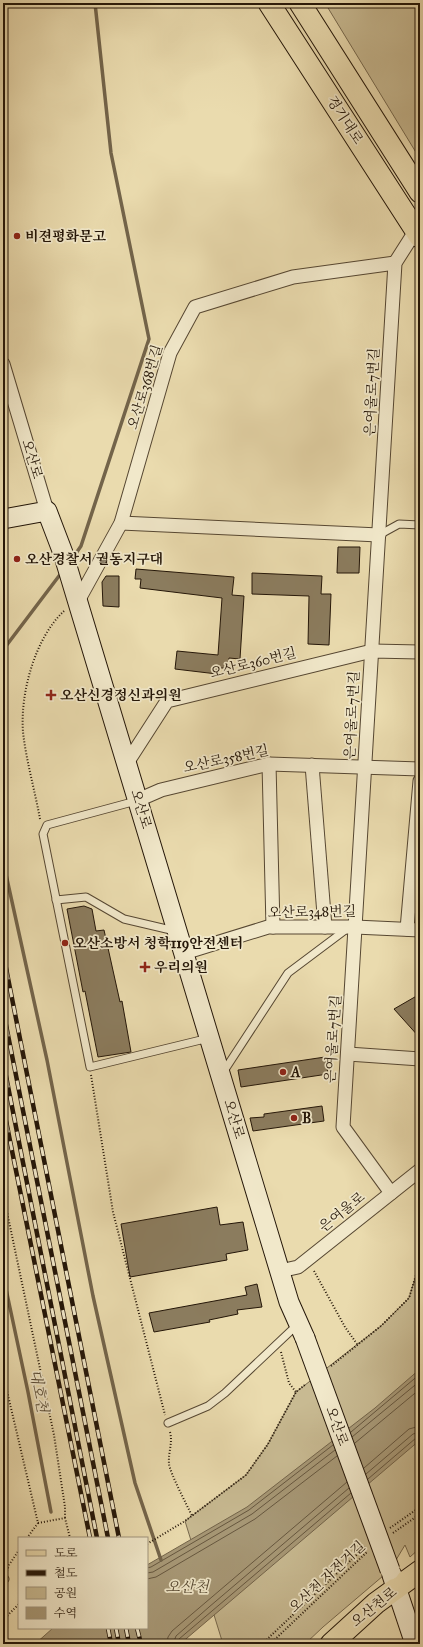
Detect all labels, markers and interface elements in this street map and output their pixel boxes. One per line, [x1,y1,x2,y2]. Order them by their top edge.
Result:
street label: 경기대로 [323,93,367,148]
place label: 비젼평화문고 [25,228,107,245]
marker: 비젼평화문고 [12,231,22,241]
street label: 오산로368번길 [124,343,166,431]
street label: 은여울로7번길 [361,347,383,437]
street label: 오산로 [18,437,46,481]
place label: 오산경찰서 궐동지구대 [25,551,163,568]
marker: 오산경찰서 궐동지구대 [12,554,22,564]
street label: 오산로360번길 [208,644,298,682]
street label: 은여울로7번길 [341,670,363,760]
place label: 오산신경정신과의원 [60,687,182,704]
marker: 오산신경정신과의원 [45,689,57,701]
street label: 오산로358번길 [182,742,270,776]
street label: 오산로 [127,787,155,831]
street label: 오산로348번길 [268,903,356,921]
place label: 오산소방서 청학119안전센터 [73,935,243,953]
marker: 오산소방서 청학119안전센터 [60,938,70,948]
place label: 우리의원 [154,959,208,976]
marker: 우리의원 [139,961,151,973]
street label: 은여울로7번길 [321,994,345,1084]
place label: A [290,1064,301,1081]
marker: A [278,1067,288,1077]
street label: 오산로 [220,1097,248,1141]
place label: B [302,1110,311,1127]
marker: B [289,1113,299,1123]
street label: 은여울로 [316,1188,369,1236]
water label: 대호천 [26,1368,52,1416]
street label: 오산로 [322,1404,352,1448]
legend [18,1537,148,1629]
street label: 오산천 자전거길 [285,1537,369,1617]
text: 도로 [54,1546,78,1560]
text: 철도 [54,1566,78,1580]
water label: 오산천 [165,1578,210,1596]
street label: 오산천로 [348,1583,401,1631]
text: 공원 [54,1586,77,1600]
text: 수역 [54,1606,77,1620]

